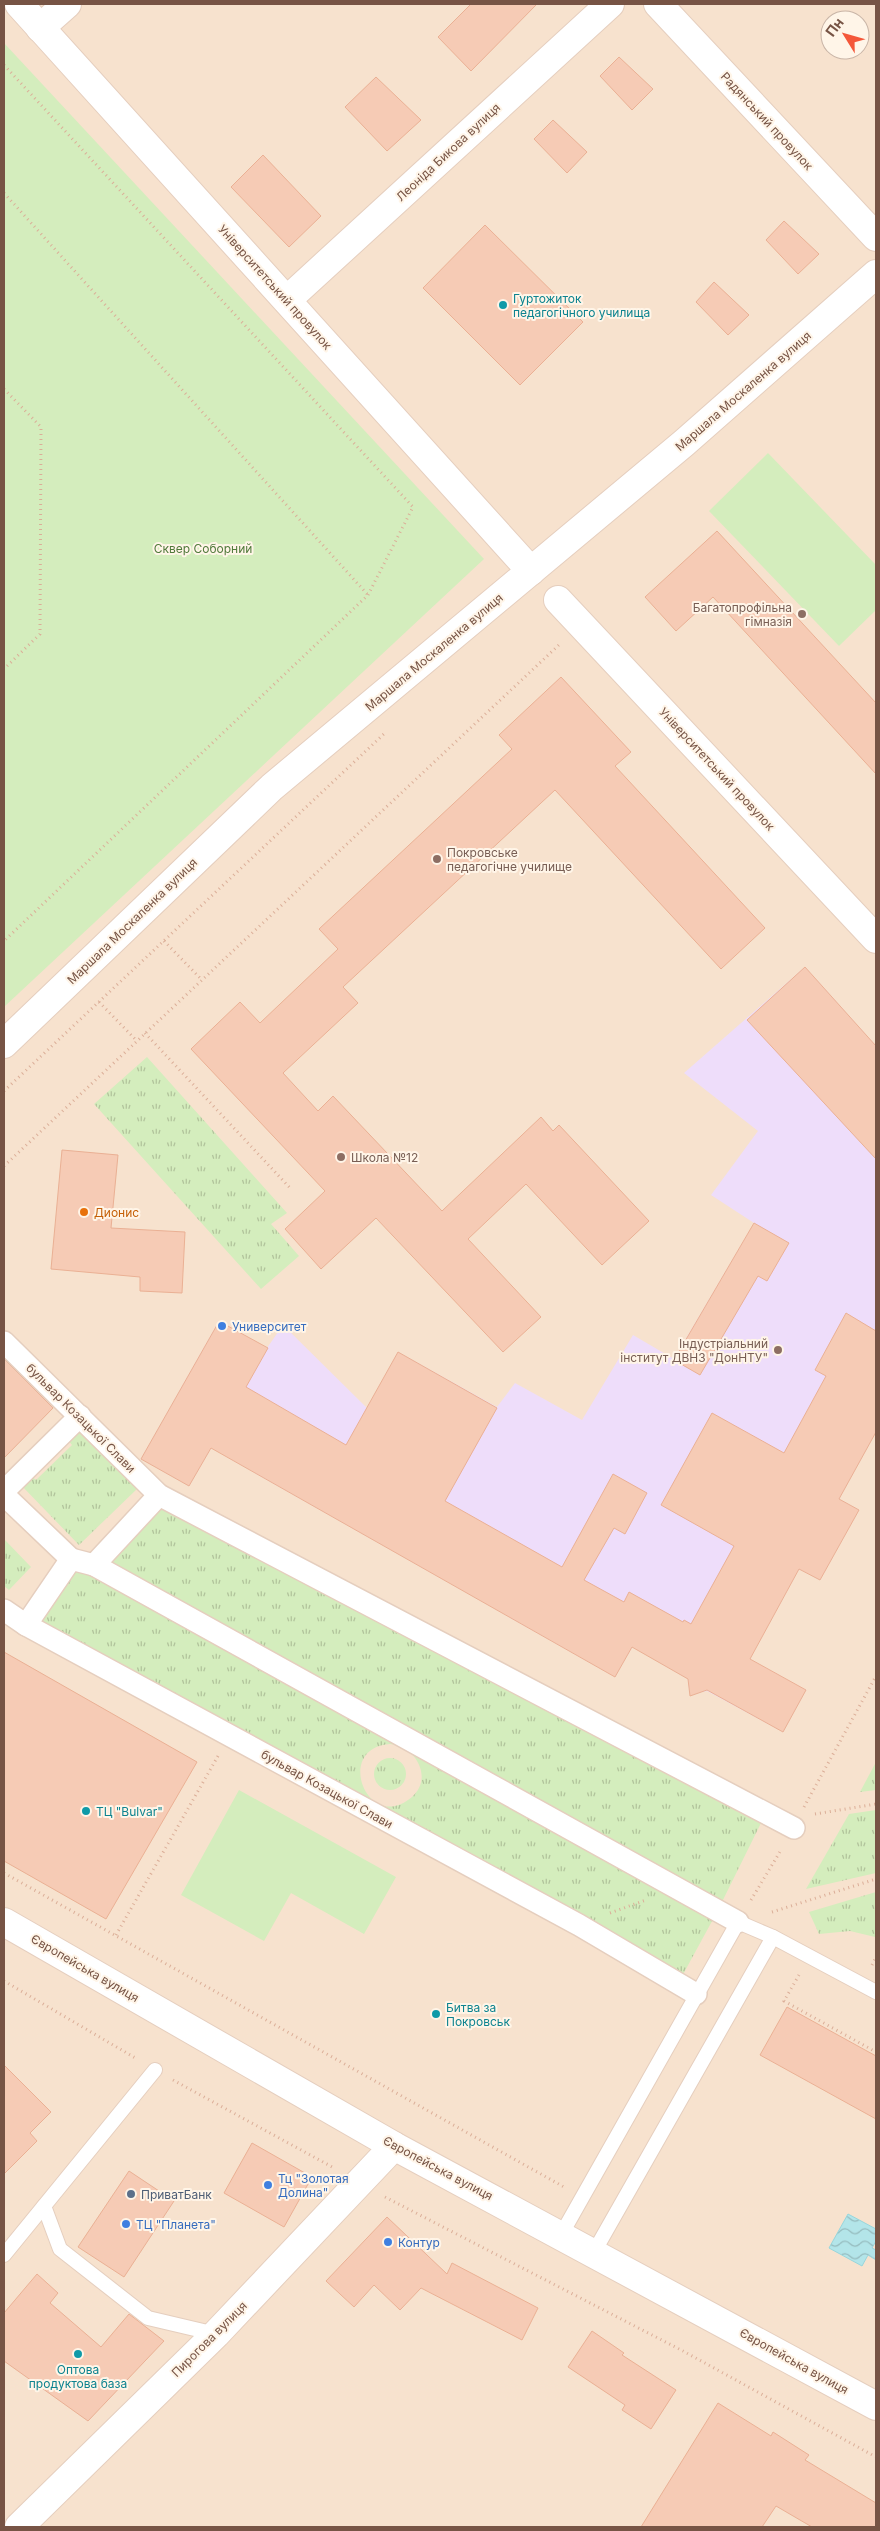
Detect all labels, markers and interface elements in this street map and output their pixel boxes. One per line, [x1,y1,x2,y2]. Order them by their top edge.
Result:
north arrow [820,10,870,60]
text: Пн [822,14,847,40]
street label: Радянський провулок [718,69,817,173]
street label: Леоніда Бикова вулиця [393,100,503,204]
street label: Університетський провулок [215,222,335,353]
place label: Гуртожиток педагогічного училища [513,291,650,320]
marker: Гуртожиток педагогічного училища [497,299,509,311]
street label: Маршала Москаленка вулиця [672,328,814,454]
park label: Сквер Соборний [154,541,252,556]
street label: Маршала Москаленка вулиця [362,590,506,714]
place label: Багатопрофільна гімназія [693,600,792,629]
marker: Багатопрофільна гімназія [796,608,808,620]
street label: Університетський провулок [656,704,778,834]
place label: Покровське педагогічне училище [447,845,572,874]
marker: Покровське педагогічне училище [431,853,443,865]
street label: Маршала Москаленка вулиця [64,855,200,987]
place label: Школа №12 [351,1150,418,1165]
marker: Школа №12 [335,1151,347,1163]
place label: Дионис [94,1205,139,1220]
marker: Дионис [78,1206,90,1218]
place label: Университет [232,1319,307,1334]
marker: Университет [216,1320,228,1332]
place label: Індустріальний інститут ДВНЗ "ДонНТУ" [620,1336,768,1365]
marker: Індустріальний інститут ДВНЗ "ДонНТУ" [772,1344,784,1356]
street label: бульвар Козацької Слави [23,1360,139,1476]
street label: бульвар Козацької Слави [258,1746,396,1832]
place label: ТЦ "Bulvar" [96,1804,163,1819]
marker: ТЦ "Bulvar" [80,1805,92,1817]
street label: Європейська вулиця [28,1931,142,2005]
place label: Битва за Покровськ [446,2000,510,2029]
marker: Битва за Покровськ [430,2008,442,2020]
street label: Європейська вулиця [381,2133,495,2203]
place label: Тц "Золотая Долина" [278,2171,349,2200]
marker: Тц "Золотая Долина" [262,2179,274,2191]
place label: ПриватБанк [141,2187,212,2202]
marker: ПриватБанк [125,2188,137,2200]
place label: ТЦ "Планета" [136,2217,216,2232]
marker: ТЦ "Планета" [120,2218,132,2230]
place label: Контур [398,2235,440,2250]
marker: Контур [382,2236,394,2248]
street label: Пирогова вулиця [168,2298,250,2380]
street label: Європейська вулиця [737,2325,851,2397]
marker: Оптова продуктова база [72,2348,84,2360]
place label: Оптова продуктова база [29,2362,127,2391]

